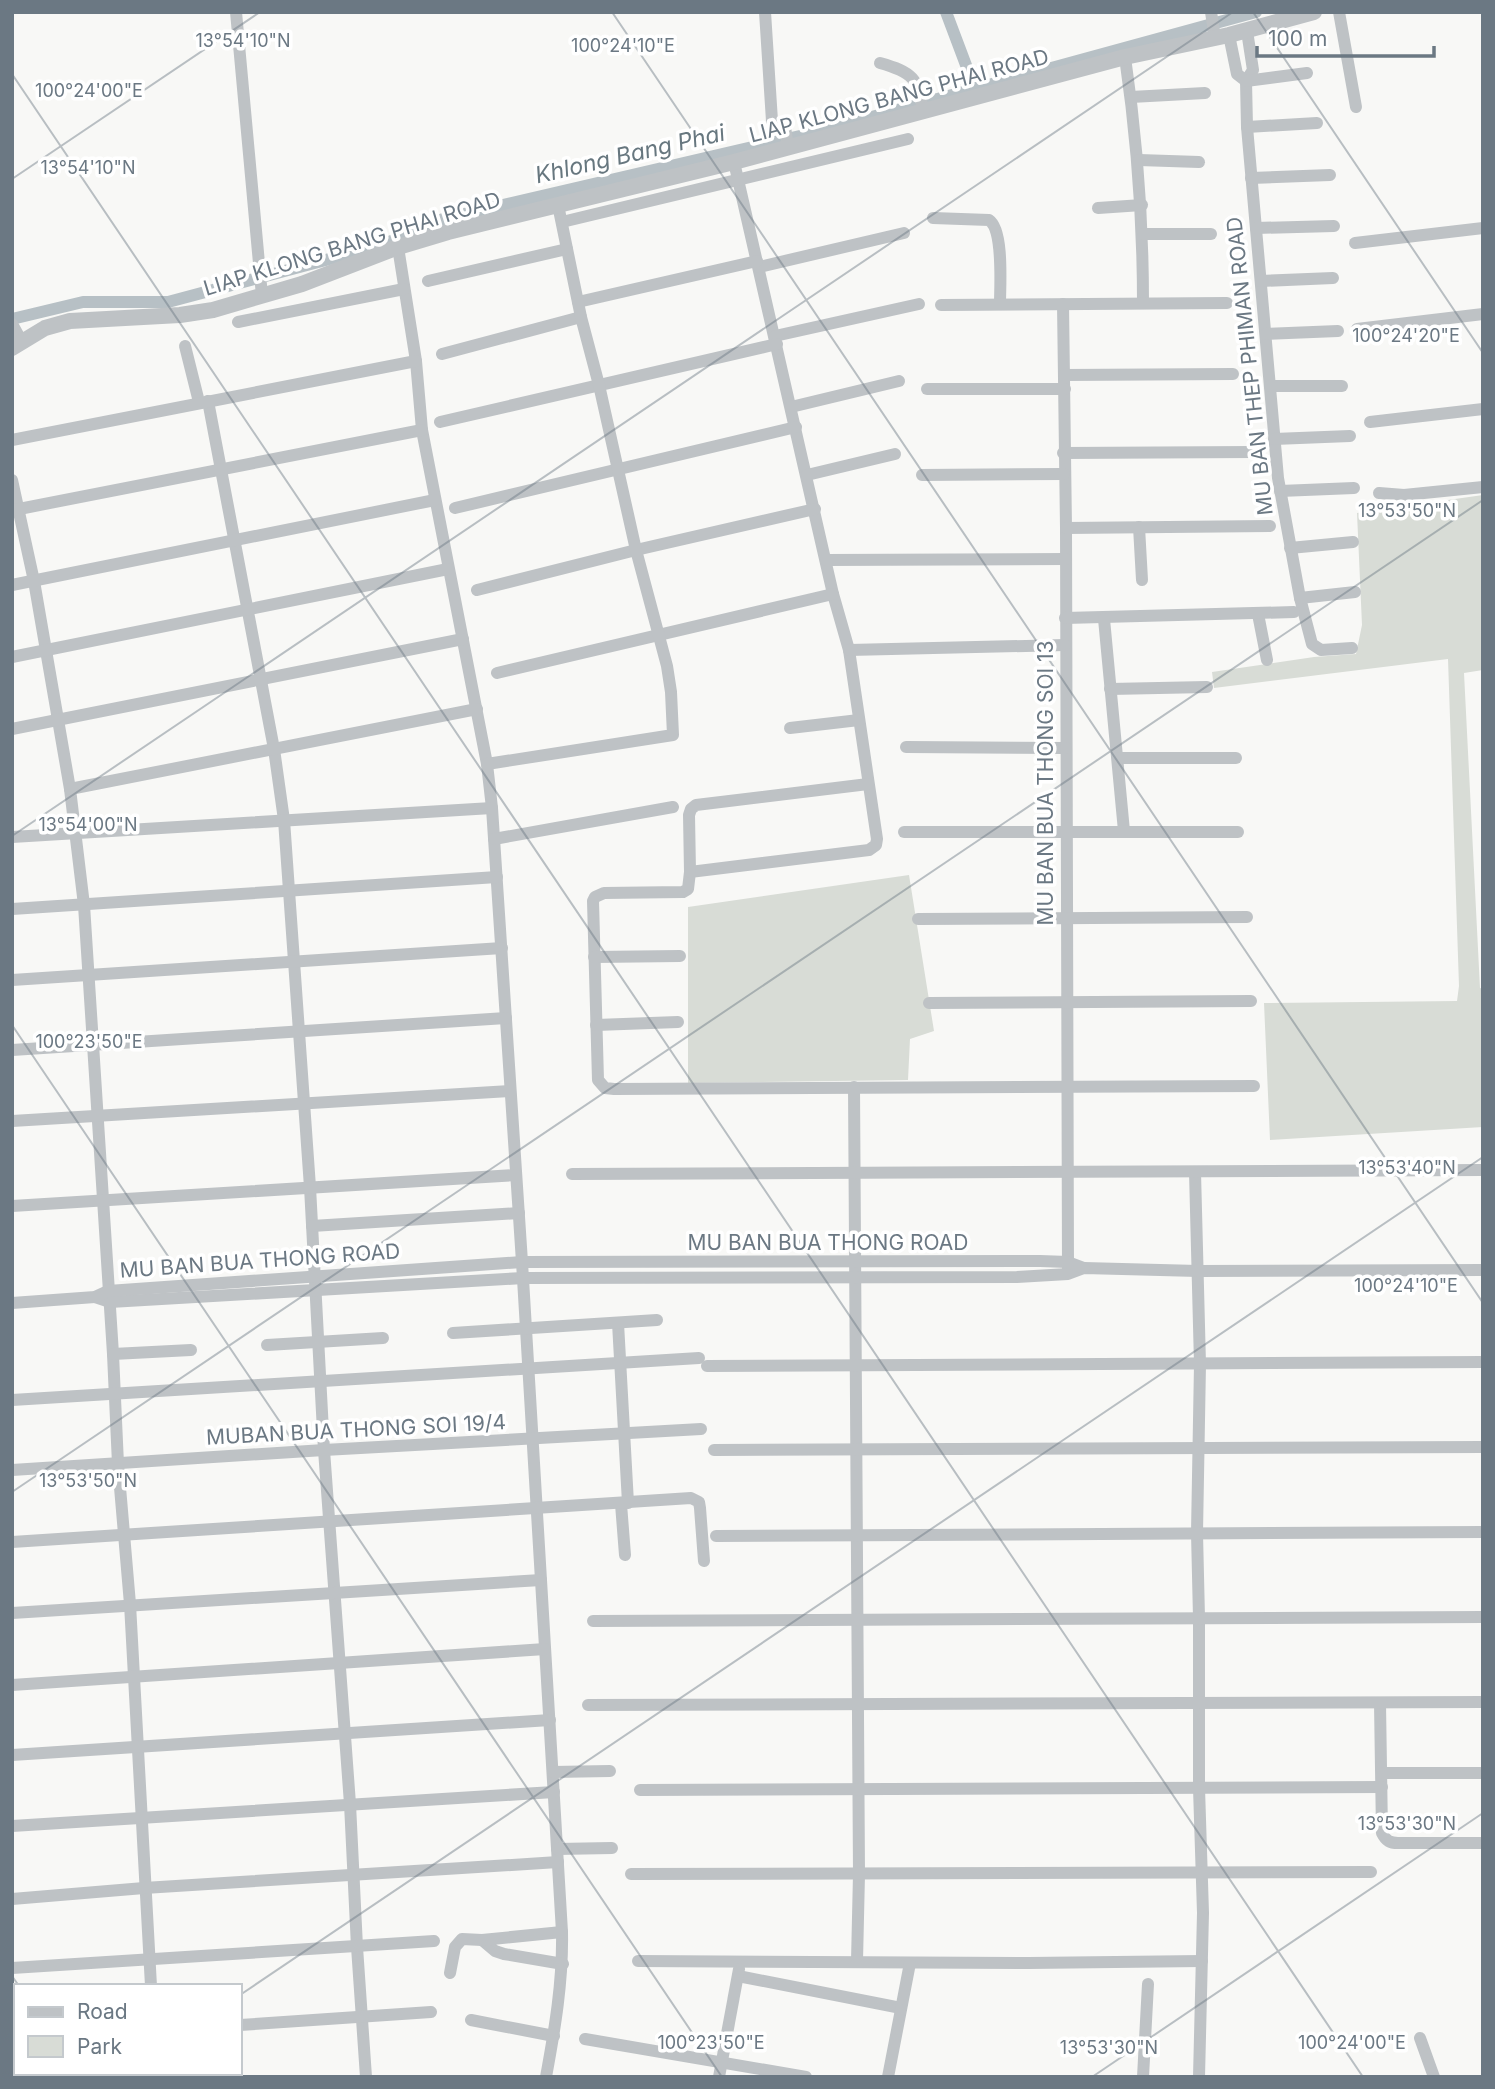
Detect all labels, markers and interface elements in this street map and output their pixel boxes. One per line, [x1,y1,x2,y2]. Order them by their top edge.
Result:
scale bar [1257,14,1434,58]
text: 100 m [1268,26,1327,51]
text: 13°54'10"N [196,30,290,51]
text: 100°24'10"E [571,35,675,56]
street label: LIAP KLONG BANG PHAI ROAD [746,43,1052,148]
text: 100°24'00"E [35,80,143,101]
water label: Khlong Bang Phai [532,118,728,189]
text: 13°54'10"N [41,157,135,178]
street label: LIAP KLONG BANG PHAI ROAD [200,186,503,301]
street label: MU BAN THEP PHIMAN ROAD [1221,216,1278,516]
text: 100°24'20"E [1352,325,1460,346]
text: 13°53'50"N [1358,500,1456,521]
street label: MU BAN BUA THONG SOI 13 [1033,640,1058,926]
text: 13°54'00"N [39,814,138,835]
text: 100°23'50"E [35,1031,143,1052]
text: 13°53'40"N [1358,1157,1456,1178]
street label: MU BAN BUA THONG ROAD [688,1230,968,1255]
street label: MU BAN BUA THONG ROAD [119,1238,401,1283]
text: 100°24'10"E [1354,1275,1458,1296]
street label: MUBAN BUA THONG SOI 19/4 [205,1409,507,1450]
text: 13°53'50"N [39,1470,137,1491]
text: 13°53'30"N [1358,1813,1456,1834]
legend [14,1984,242,2075]
text: Road [77,1999,128,2024]
text: 100°23'50"E [657,2032,765,2053]
text: 100°24'00"E [1298,2032,1406,2053]
text: Park [77,2034,122,2059]
text: 13°53'30"N [1060,2037,1158,2058]

